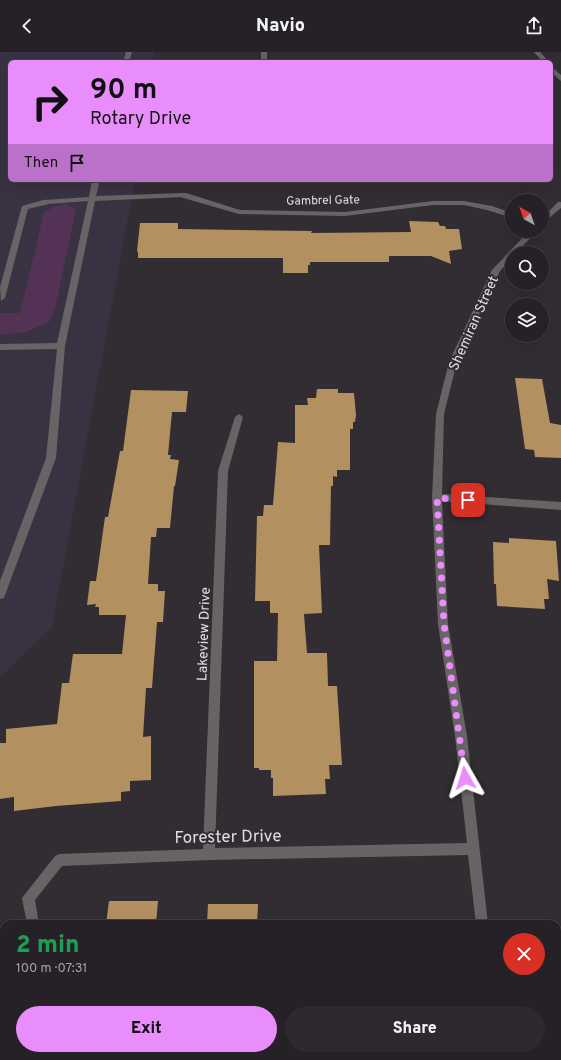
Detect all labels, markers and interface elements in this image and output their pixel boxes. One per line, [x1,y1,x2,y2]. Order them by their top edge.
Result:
icon: back [16,15,38,37]
text: Navio [256,15,305,38]
icon: share [523,15,545,37]
text: 90 m [90,73,157,109]
icon: right [24,76,76,128]
text: Rotary Drive [90,108,191,131]
icon: arrive [66,152,88,174]
text: Then [24,154,58,173]
street label: Gambrel Gate [286,192,360,210]
north arrow [505,194,549,238]
map controls [505,194,549,342]
button: search [505,246,549,290]
street label: Shemiran Street [446,274,503,374]
button: layers [505,298,549,342]
pin [451,483,485,517]
icon: arrive [457,489,479,511]
street label: Lakeview Drive [194,587,215,681]
position arrow [444,757,486,799]
street label: Forester Drive [174,826,282,850]
text: 2 min [16,931,80,961]
button: close [503,933,545,975]
text: 100 m · 07:31 [16,961,87,977]
button: Exit [16,1006,277,1052]
button: Share [285,1006,545,1052]

